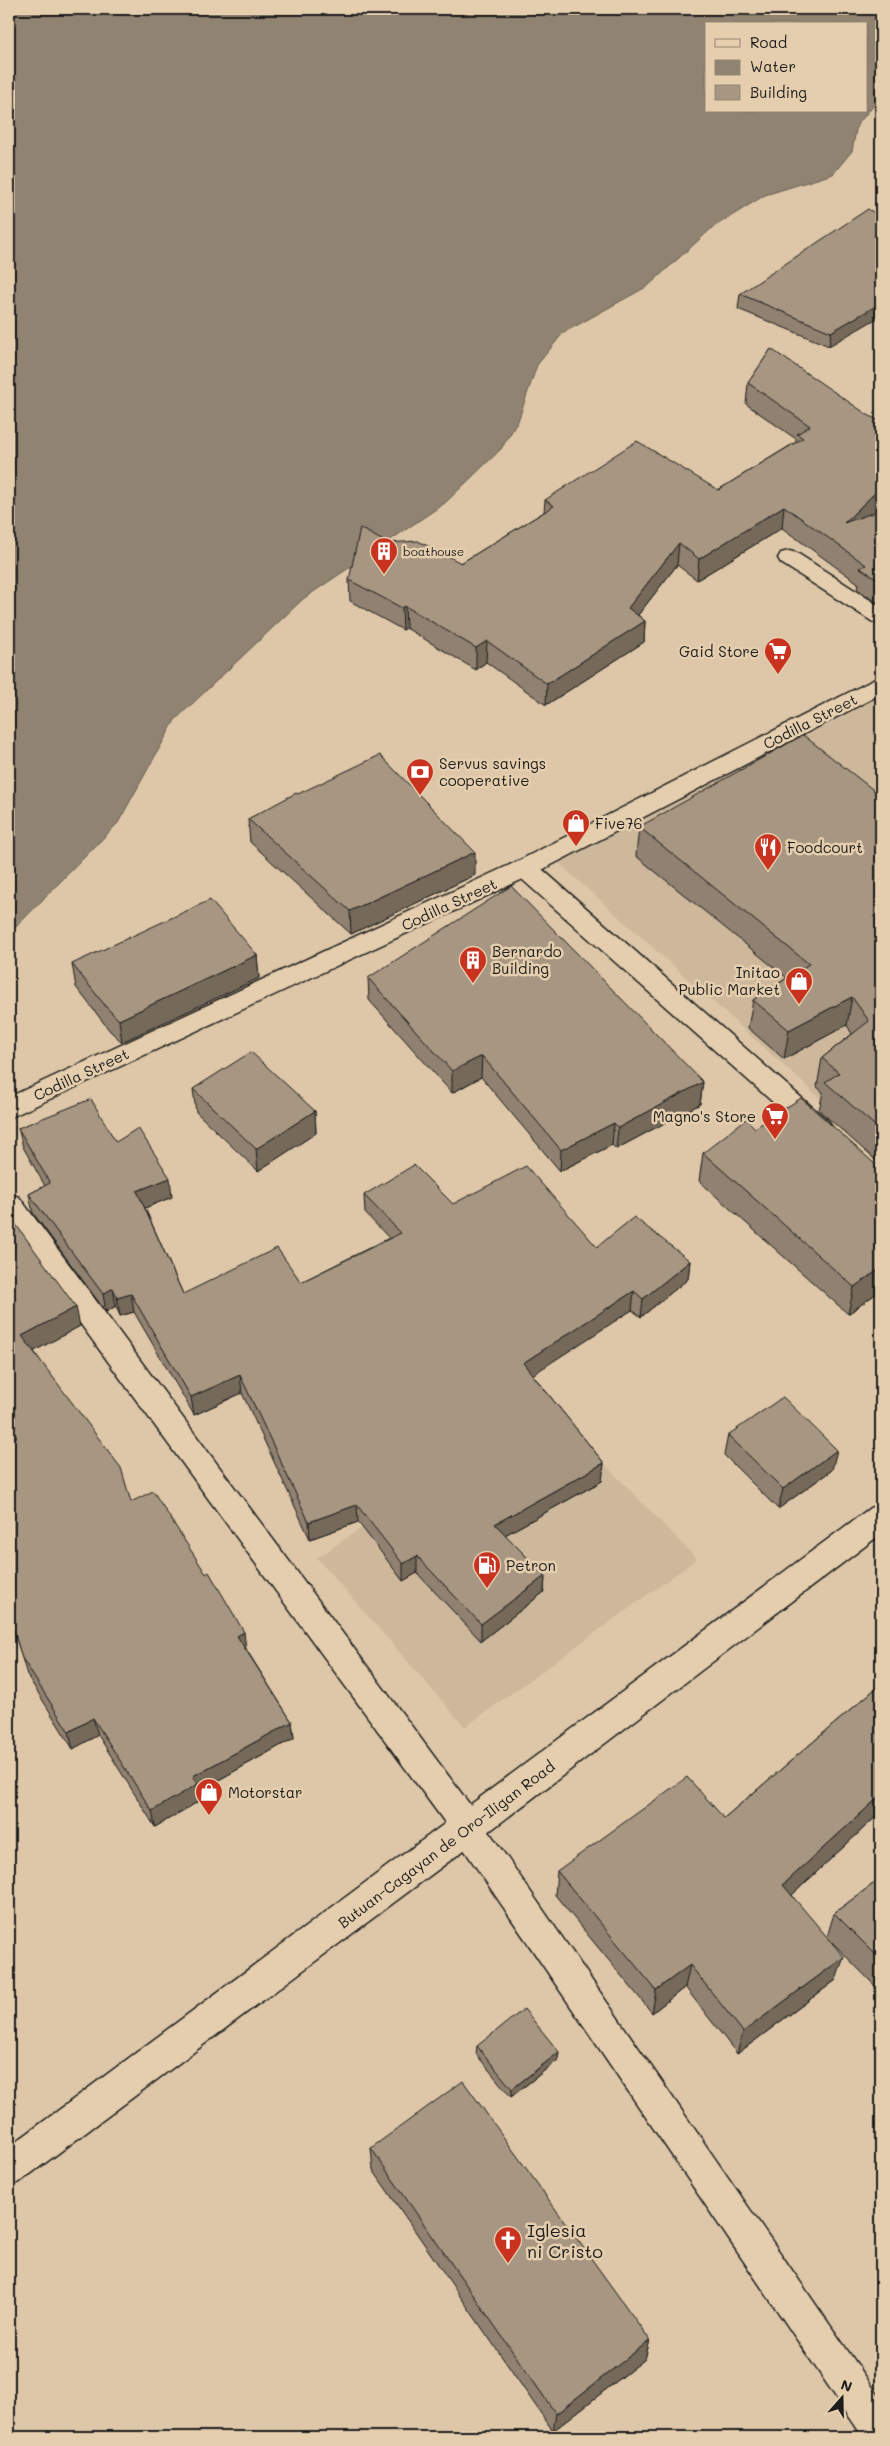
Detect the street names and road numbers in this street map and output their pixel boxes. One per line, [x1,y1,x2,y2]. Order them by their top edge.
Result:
street label: Codilla Street [760,689,860,753]
street label: Codilla Street [398,873,500,935]
street label: Codilla Street [30,1043,132,1105]
street label: Butuan-Cagayan de Oro-Iligan Road [334,1756,558,1932]

